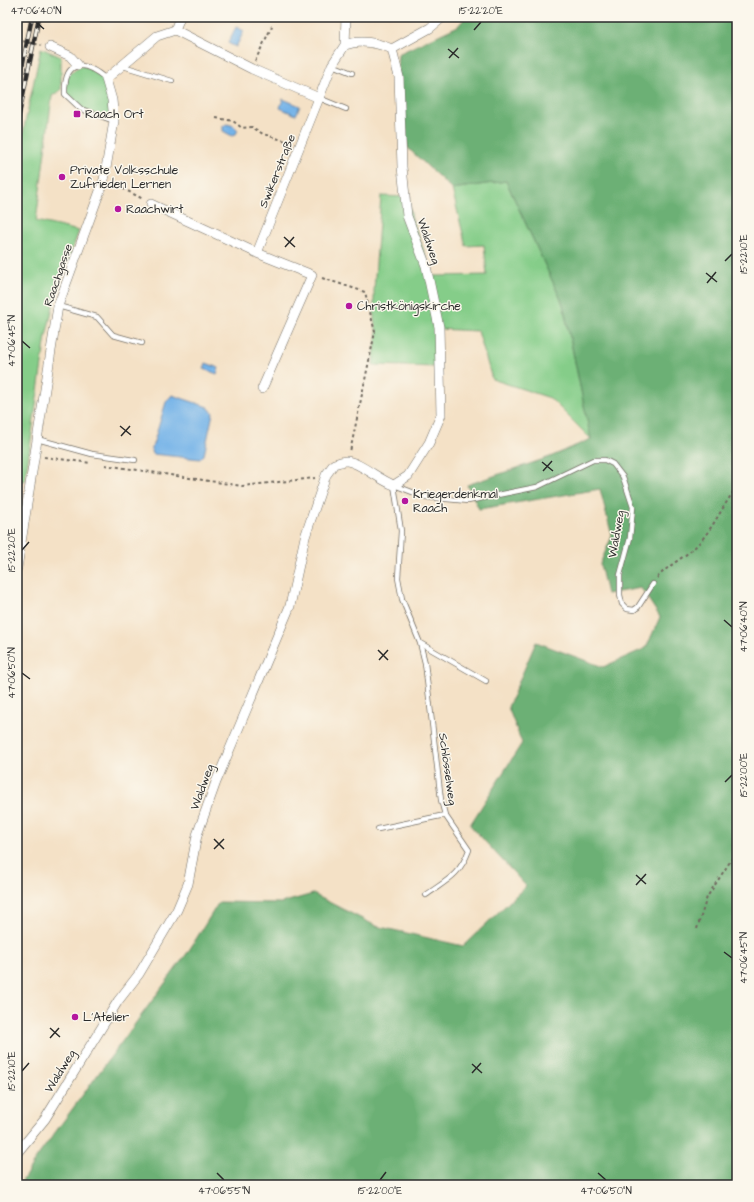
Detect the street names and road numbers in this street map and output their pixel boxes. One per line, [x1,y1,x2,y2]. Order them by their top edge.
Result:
street label: Swikerstraße [255,131,300,211]
street label: Waldweg [412,216,444,267]
street label: Raachgasse [40,241,78,309]
street label: Waldweg [604,509,630,559]
street label: Schlösselweg [433,732,461,806]
street label: Waldweg [186,762,220,813]
street label: Waldweg [41,1046,81,1097]

